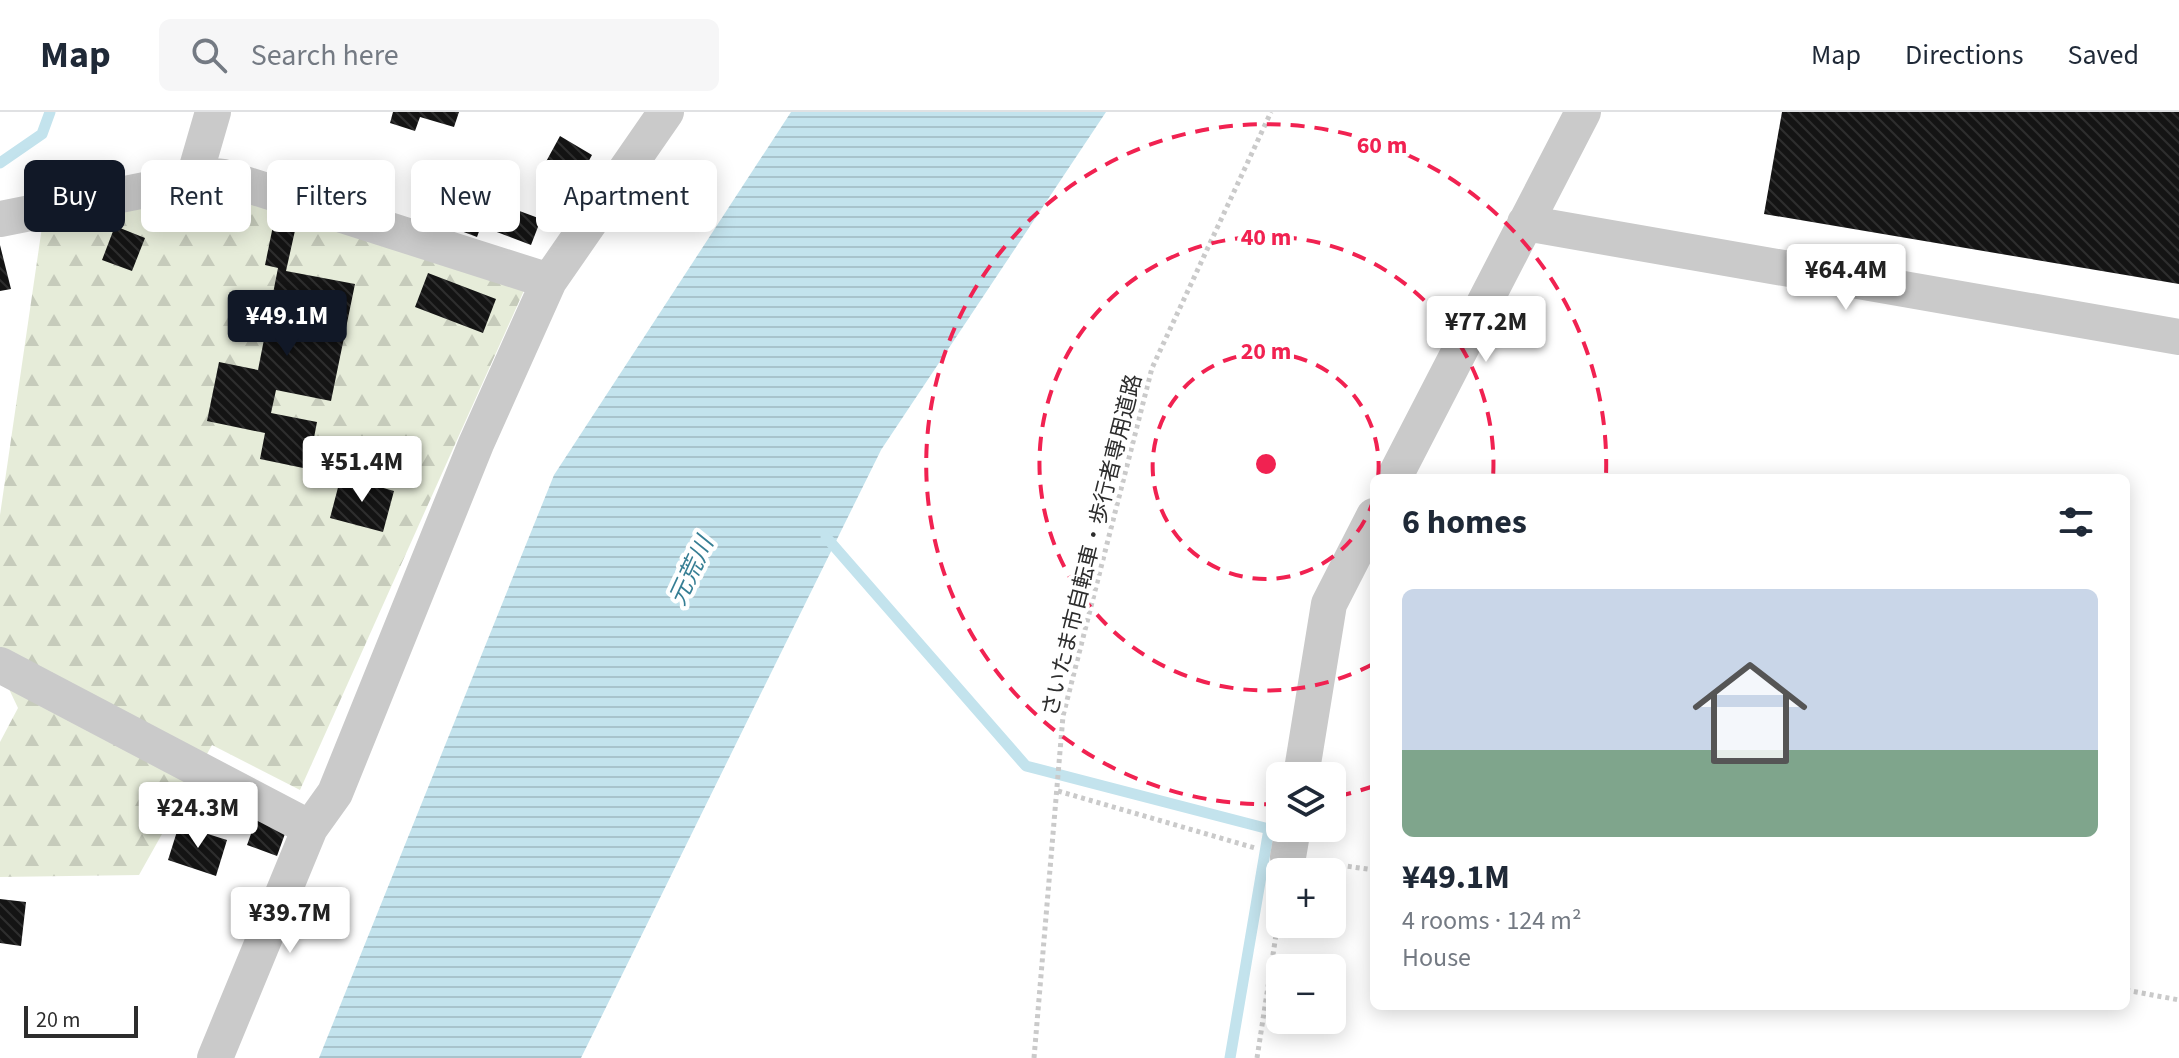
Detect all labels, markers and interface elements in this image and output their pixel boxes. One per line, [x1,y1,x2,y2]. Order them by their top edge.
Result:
search box [159,19,719,91]
text: Map [40,28,111,82]
icon: search [187,33,231,77]
text: Search here [251,34,399,77]
text: Map [1811,35,1861,75]
text: Directions [1905,35,2024,75]
text: Saved [2068,35,2139,75]
text: 60 m [1357,128,1407,163]
chip: Buy [24,160,125,232]
chip: Rent [141,160,251,232]
chip: Filters [267,160,395,232]
chip: New [411,160,520,232]
chip: Apartment [536,160,717,232]
text: 40 m [1241,220,1291,255]
pin: ¥64.4M [1781,244,1911,312]
text: ¥64.4M [1805,251,1887,288]
pin: ¥49.1M [222,290,352,358]
pin: ¥77.2M [1421,296,1551,364]
text: ¥49.1M [246,297,328,334]
text: ¥77.2M [1445,303,1527,340]
text: 20 m [1241,334,1291,369]
street label: さいたま市自転車・歩行者専用道路 [1034,371,1150,720]
pin: ¥51.4M [297,436,427,504]
text: ¥51.4M [321,443,403,480]
centre of rings [1252,450,1280,478]
text: 6 homes [1402,498,1527,547]
icon: filters [2054,500,2098,544]
water label: 元荒川 [660,528,724,611]
icon: home [1678,641,1822,785]
map controls [1266,762,1346,1034]
button: layers [1266,762,1346,842]
pin: ¥24.3M [133,782,263,850]
text: ¥24.3M [157,789,239,826]
text: ¥49.1M [1402,853,1510,902]
button: + [1266,858,1346,938]
pin: ¥39.7M [225,887,355,955]
text: ¥39.7M [249,894,331,931]
text: 4 rooms · 124 m² [1402,902,1581,939]
text: House [1402,939,1471,976]
button: − [1266,954,1346,1034]
scale bar [24,1002,138,1038]
text: 20 m [36,1004,81,1036]

